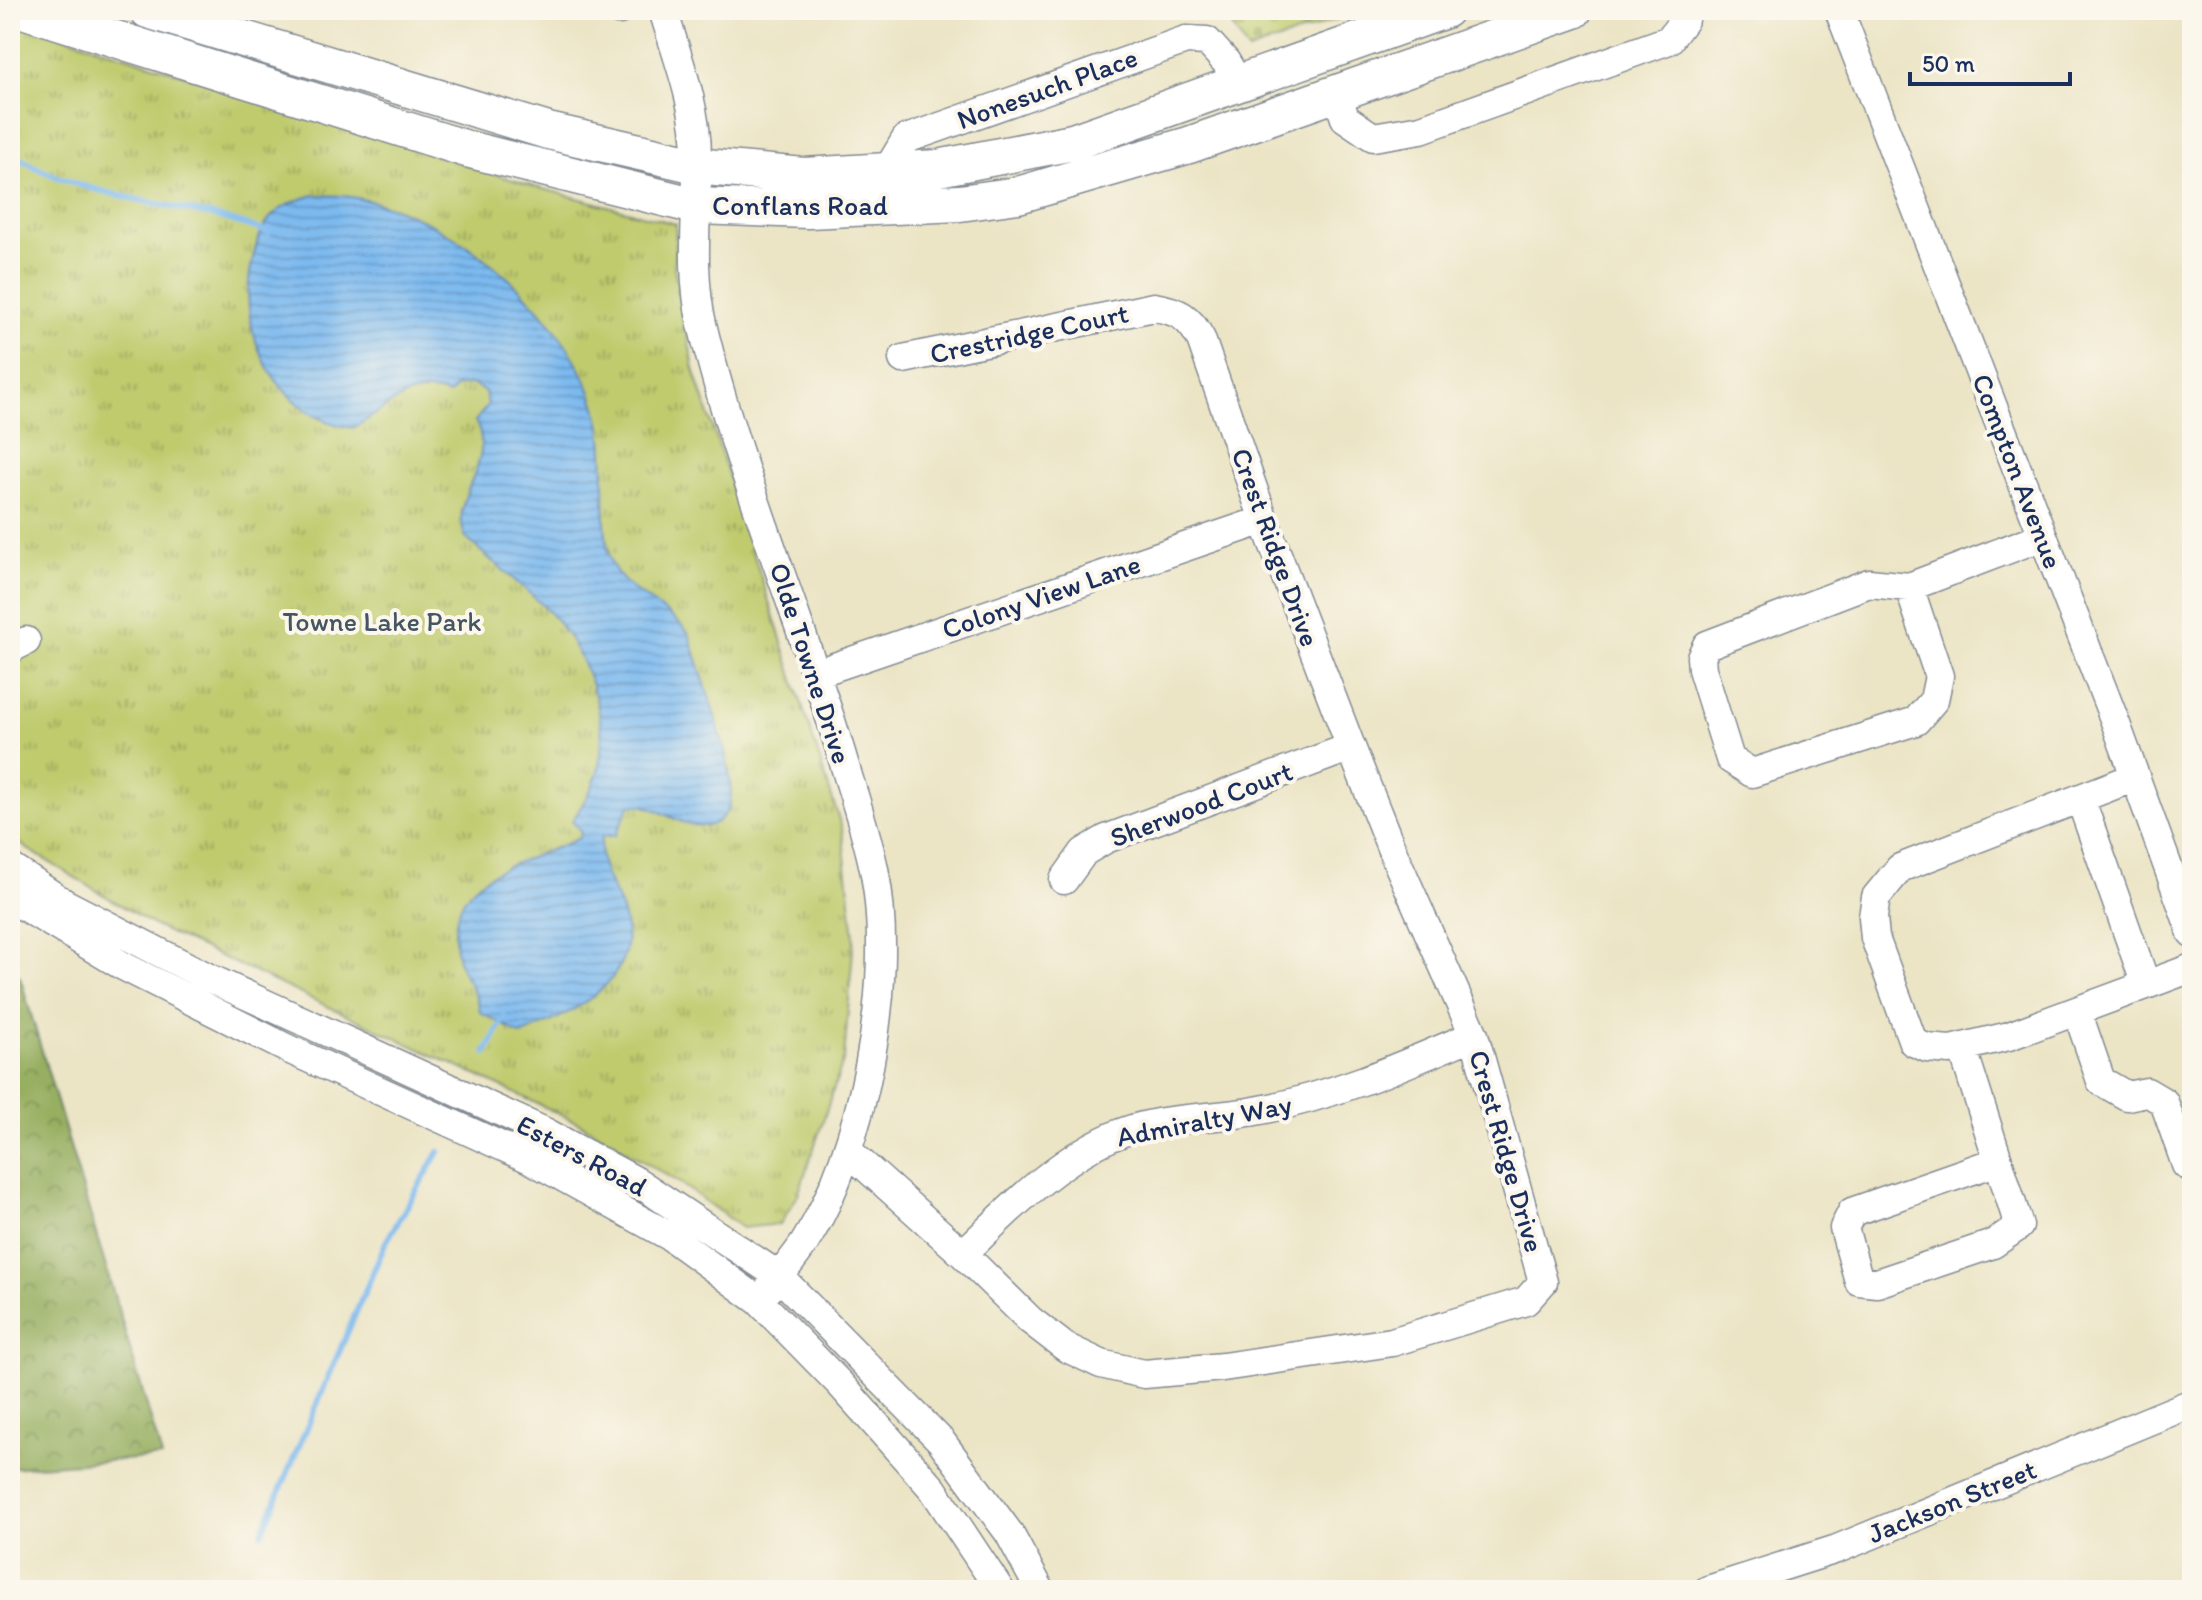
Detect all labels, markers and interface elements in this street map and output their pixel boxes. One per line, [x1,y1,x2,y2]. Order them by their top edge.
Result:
scale bar [1910,36,2070,86]
street label: Nonesuch Place [952,40,1142,136]
text: 50 m [1922,49,1975,78]
street label: Conflans Road [712,188,888,222]
street label: Crestridge Court [927,295,1131,371]
street label: Compton Avenue [1965,369,2071,573]
street label: Crest Ridge Drive [1224,443,1328,651]
street label: Colony View Lane [937,546,1145,646]
street label: Olde Towne Drive [763,558,859,768]
park label: Towne Lake Park [282,604,482,638]
street label: Sherwood Court [1105,754,1297,854]
street label: Crest Ridge Drive [1462,1046,1552,1256]
street label: Admiralty Way [1114,1086,1294,1154]
street label: Esters Road [511,1107,653,1203]
street label: Jackson Street [1863,1452,2041,1550]

